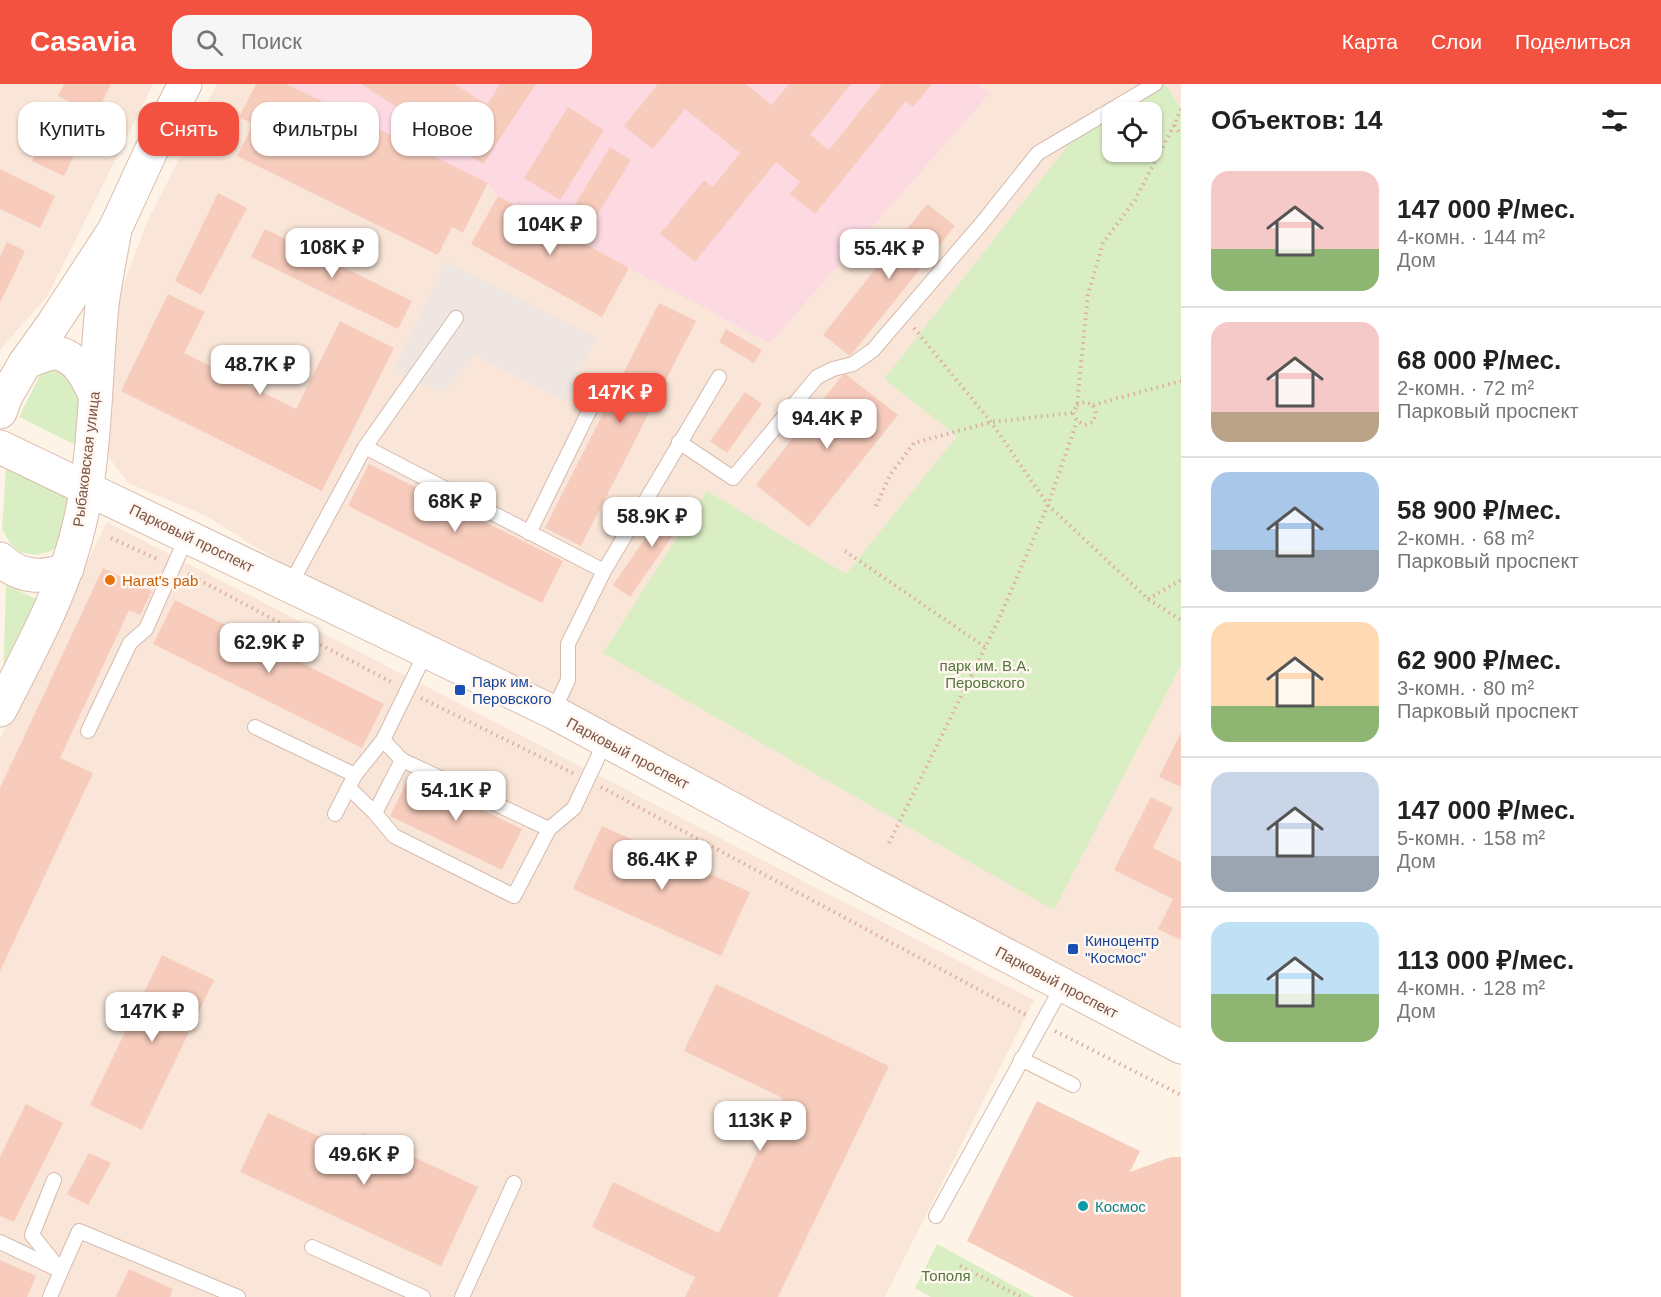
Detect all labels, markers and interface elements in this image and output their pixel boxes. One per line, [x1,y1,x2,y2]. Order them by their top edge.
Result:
search box [172,15,592,69]
text: Casavia [30,26,136,57]
icon: search [193,26,226,59]
text: Поиск [241,29,302,54]
text: Карта [1342,30,1398,53]
text: Слои [1431,30,1482,53]
text: Поделиться [1515,30,1631,53]
chip: Купить [18,102,126,156]
chip: Снять [138,102,239,156]
chip: Фильтры [251,102,379,156]
chip: Новое [391,102,494,156]
map controls [1102,102,1162,162]
button: locate [1102,102,1162,162]
icon: filters [1598,104,1631,137]
text: Объектов: 14 [1211,105,1382,135]
text: 147 000 ₽/мес. [1397,194,1576,224]
icon: home [1259,195,1331,267]
pin: 104K ₽ [501,205,599,256]
text: 104K ₽ [517,213,583,235]
text: 4-комн. · 144 m² [1397,226,1545,248]
pin: 108K ₽ [283,228,381,279]
pin: 55.4K ₽ [834,229,944,280]
text: 108K ₽ [299,236,365,258]
text: 55.4K ₽ [854,237,924,259]
text: Дом [1397,249,1436,271]
pin: 48.7K ₽ [205,345,315,396]
text: 68 000 ₽/мес. [1397,345,1561,375]
icon: home [1259,346,1331,418]
text: 48.7K ₽ [225,353,295,375]
pin: 147K ₽ [571,373,669,424]
text: 2-комн. · 72 m² [1397,377,1534,399]
text: 147K ₽ [587,381,653,403]
street label: Рыбаковская улица [69,390,103,528]
pin: 94.4K ₽ [772,399,882,450]
text: Парковый проспект [1397,400,1579,422]
text: 94.4K ₽ [792,407,862,429]
pin: 68K ₽ [413,482,497,533]
text: 68K ₽ [428,490,482,512]
text: 58 900 ₽/мес. [1397,495,1561,525]
icon: home [1259,496,1331,568]
pin: 58.9K ₽ [597,497,707,548]
street label: Парковый проспект [127,501,257,576]
text: 58.9K ₽ [617,505,687,527]
text: 2-комн. · 68 m² [1397,527,1534,549]
text: Парковый проспект [1397,550,1579,572]
place label: Harat's pab [122,572,198,589]
marker: Harat's pab [103,573,117,587]
pin: 62.9K ₽ [214,623,324,674]
text: 62.9K ₽ [234,631,304,653]
text: 62 900 ₽/мес. [1397,645,1561,675]
icon: home [1259,646,1331,718]
park label: парк им. В.А. Перовского [940,657,1030,691]
place label: Парк им. Перовского [472,673,552,707]
text: 3-комн. · 80 m² [1397,677,1534,699]
marker: Парк им. Перовского [453,683,467,697]
text: Парковый проспект [1397,700,1579,722]
street label: Парковый проспект [564,714,692,793]
pin: 54.1K ₽ [401,771,511,822]
text: 54.1K ₽ [421,779,491,801]
text: 147 000 ₽/мес. [1397,795,1576,825]
icon: home [1259,796,1331,868]
text: 5-комн. · 158 m² [1397,827,1545,849]
pin: 86.4K ₽ [607,840,717,891]
text: 86.4K ₽ [627,848,697,870]
text: Дом [1397,850,1436,872]
place label: Киноцентр "Космос" [1085,932,1159,966]
marker: Киноцентр "Космос" [1066,942,1080,956]
street label: Парковый проспект [993,943,1121,1022]
text: 113 000 ₽/мес. [1397,945,1574,975]
icon: home [1259,946,1331,1018]
text: 4-комн. · 128 m² [1397,977,1545,999]
pin: 147K ₽ [103,992,201,1043]
text: 147K ₽ [119,1000,185,1022]
text: Дом [1397,1000,1436,1022]
pin: 113K ₽ [711,1101,809,1152]
text: 113K ₽ [728,1109,792,1131]
pin: 49.6K ₽ [309,1135,419,1186]
text: 49.6K ₽ [329,1143,399,1165]
place label: Космос [1095,1198,1146,1215]
marker: Космос [1076,1199,1090,1213]
park label: Тополя [921,1267,971,1284]

